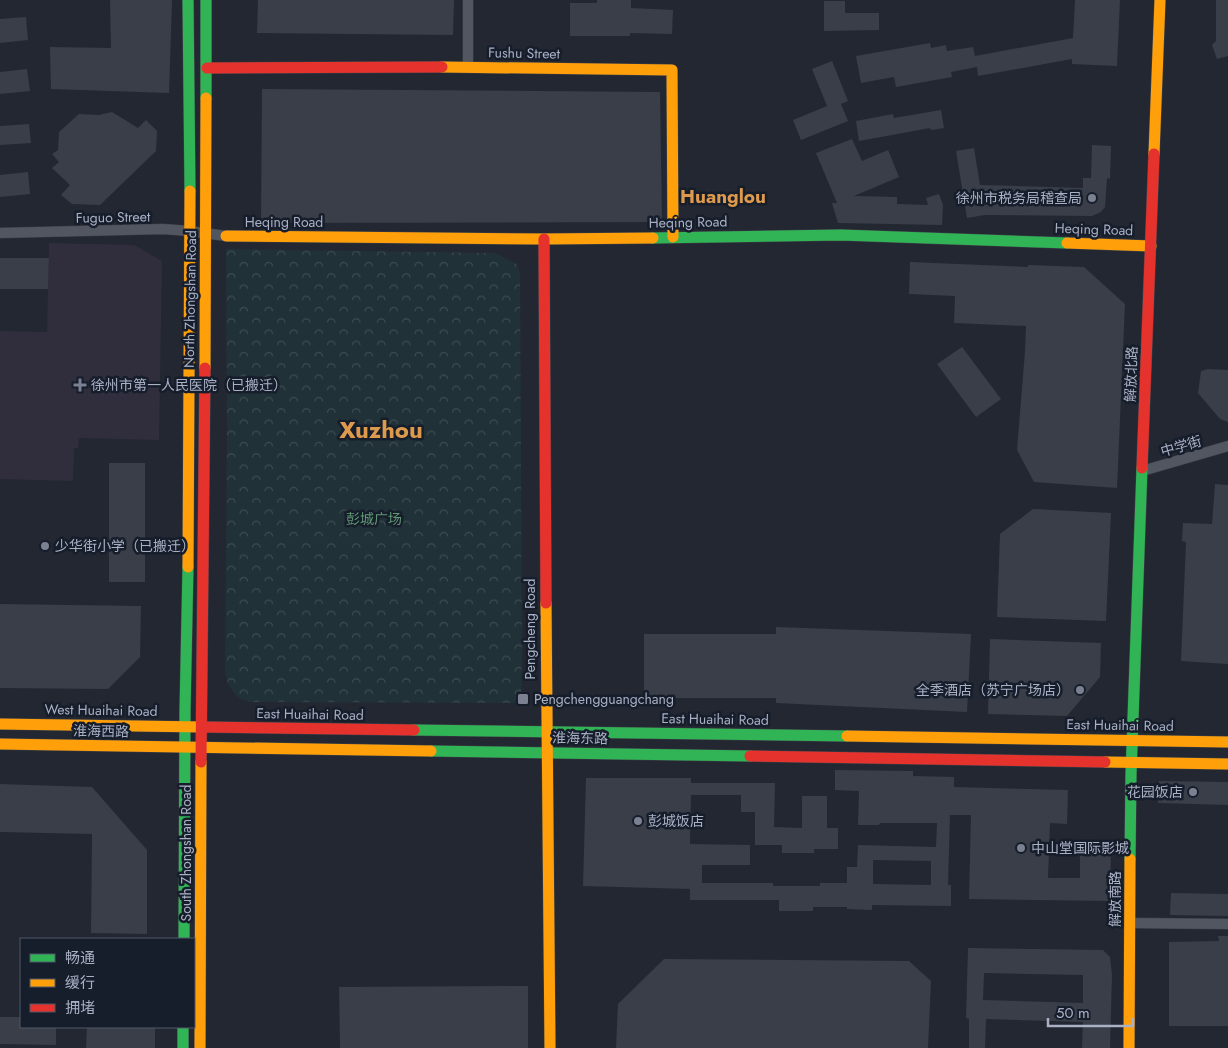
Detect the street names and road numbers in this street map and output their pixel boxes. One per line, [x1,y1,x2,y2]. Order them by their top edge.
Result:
street label: Fushu Street [488,42,561,64]
street label: Fuguo Street [76,206,151,228]
street label: Heqing Road [649,211,727,233]
street label: Heqing Road [245,212,323,232]
street label: Heqing Road [1054,218,1134,240]
street label: North Zhongshan Road [179,230,201,368]
street label: 解放北路 [1120,346,1142,402]
street label: 中学街 [1158,431,1204,461]
street label: Pengcheng Road [520,579,540,679]
street label: West Huaihai Road [44,699,158,721]
street label: East Huaihai Road [256,703,364,725]
street label: East Huaihai Road [661,708,769,730]
street label: East Huaihai Road [1066,714,1174,736]
street label: 淮海西路 [73,721,129,741]
street label: 淮海东路 [552,728,608,748]
street label: South Zhongshan Road [176,784,196,922]
street label: 解放南路 [1105,871,1125,927]

